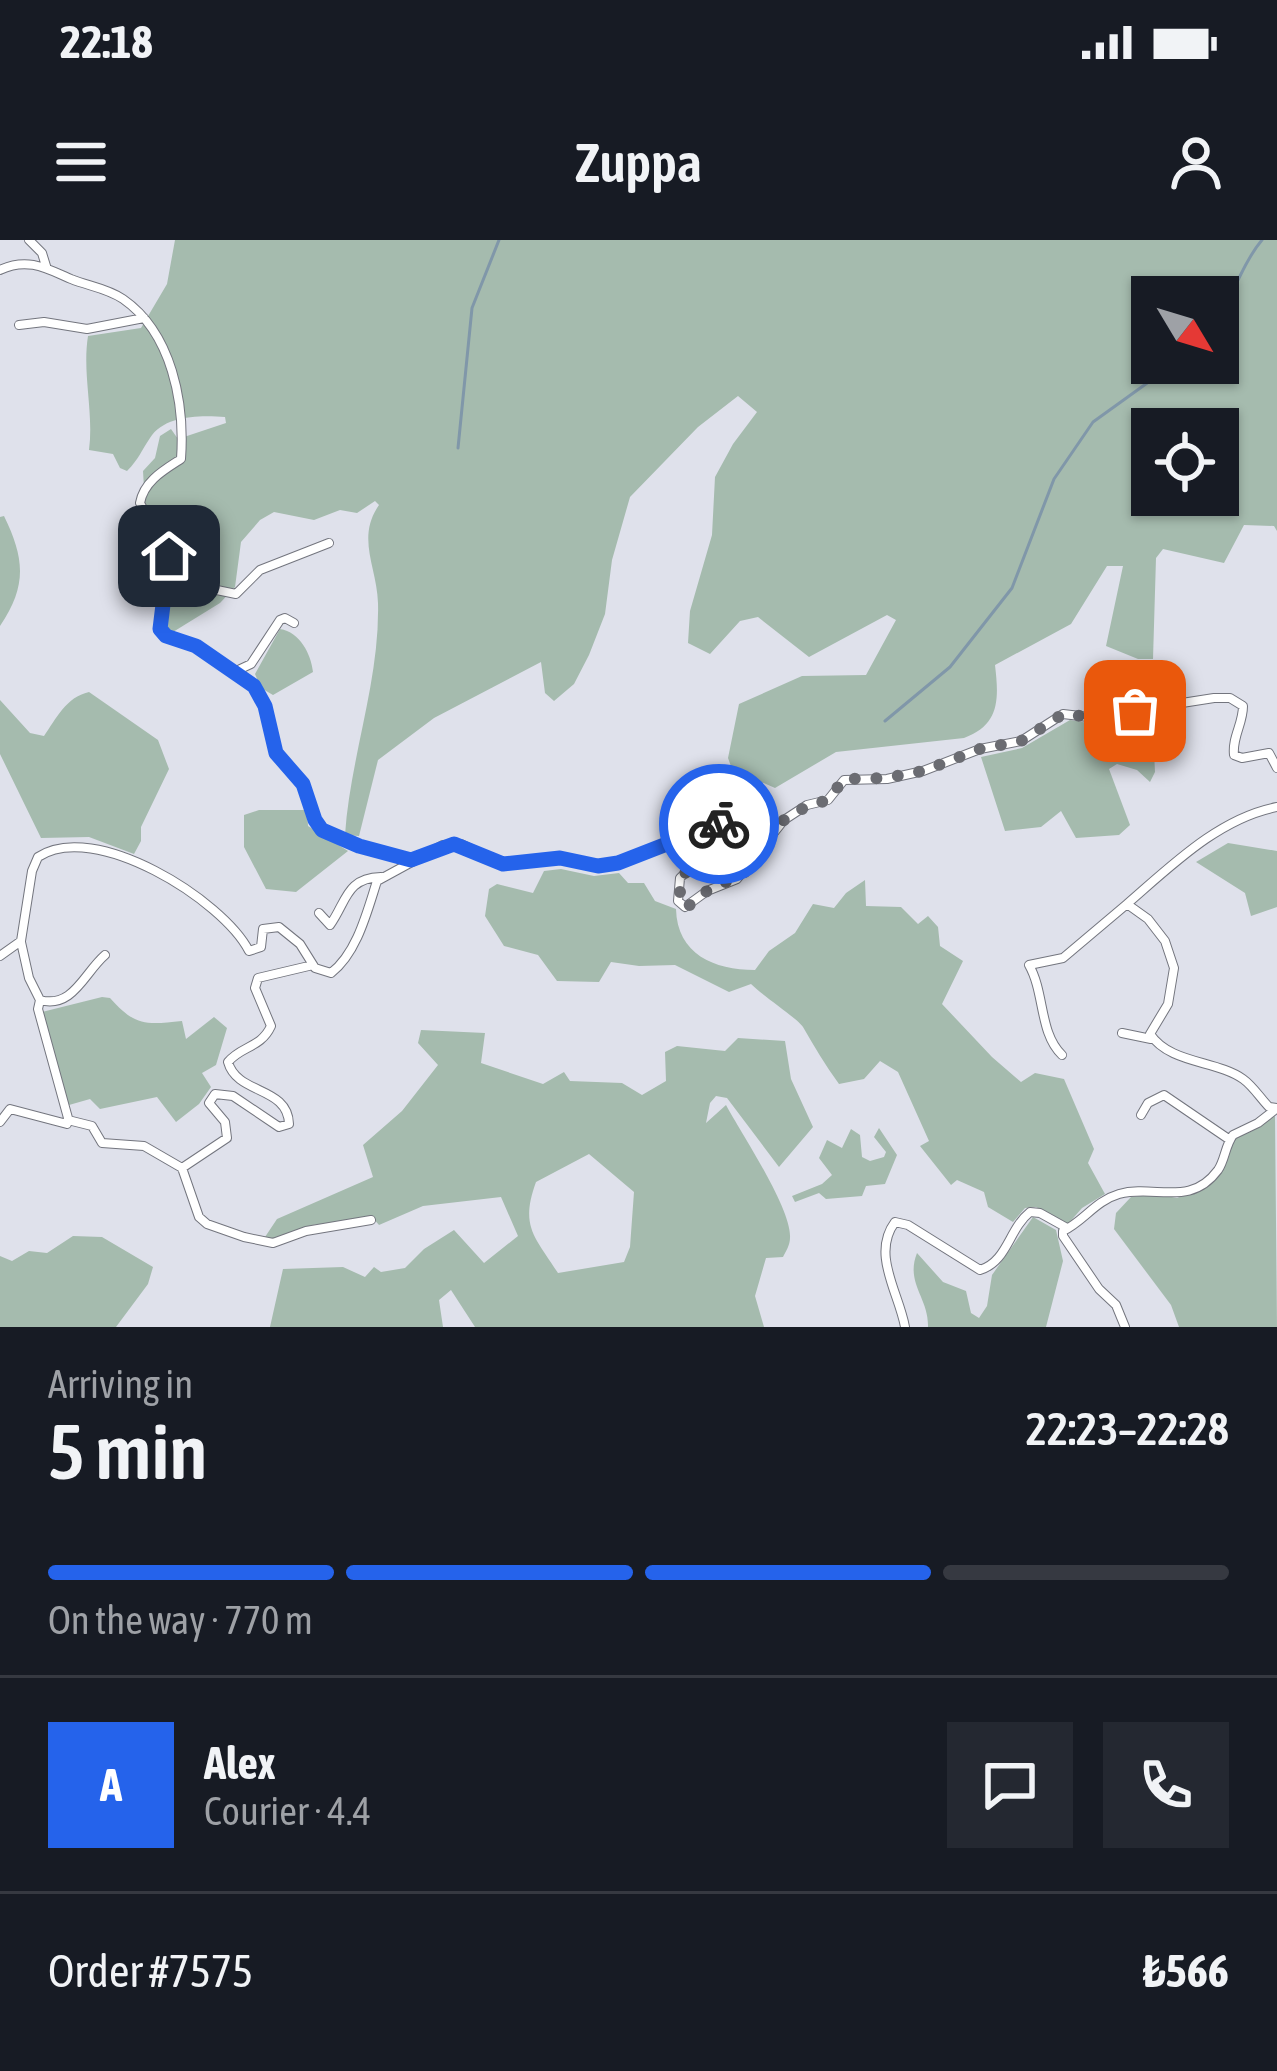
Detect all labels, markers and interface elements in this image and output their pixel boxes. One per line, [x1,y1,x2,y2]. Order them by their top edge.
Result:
text: 22:18 [60,16,153,68]
icon: menu [48,129,114,195]
icon: person [1163,129,1229,195]
text: Zuppa [575,132,702,193]
north arrow [1131,276,1239,384]
map controls [1131,276,1239,516]
button: locate [1131,408,1239,516]
pin [118,505,220,607]
icon: home [136,523,202,589]
pin [1084,660,1186,762]
icon: bag [1102,678,1168,744]
courier [659,764,779,884]
icon: bike [686,791,752,857]
text: Arriving in [48,1362,193,1406]
text: 22:23–22:28 [1026,1403,1229,1455]
text: 5 min [48,1406,207,1496]
text: On the way · 770 m [48,1598,313,1642]
button: chat [947,1722,1073,1848]
button: phone [1103,1722,1229,1848]
text: Alex [204,1737,276,1789]
text: A [100,1759,122,1811]
text: Courier · 4.4 [204,1789,371,1833]
text: Order #7575 [48,1945,253,1997]
text: ₺566 [1143,1945,1229,1997]

